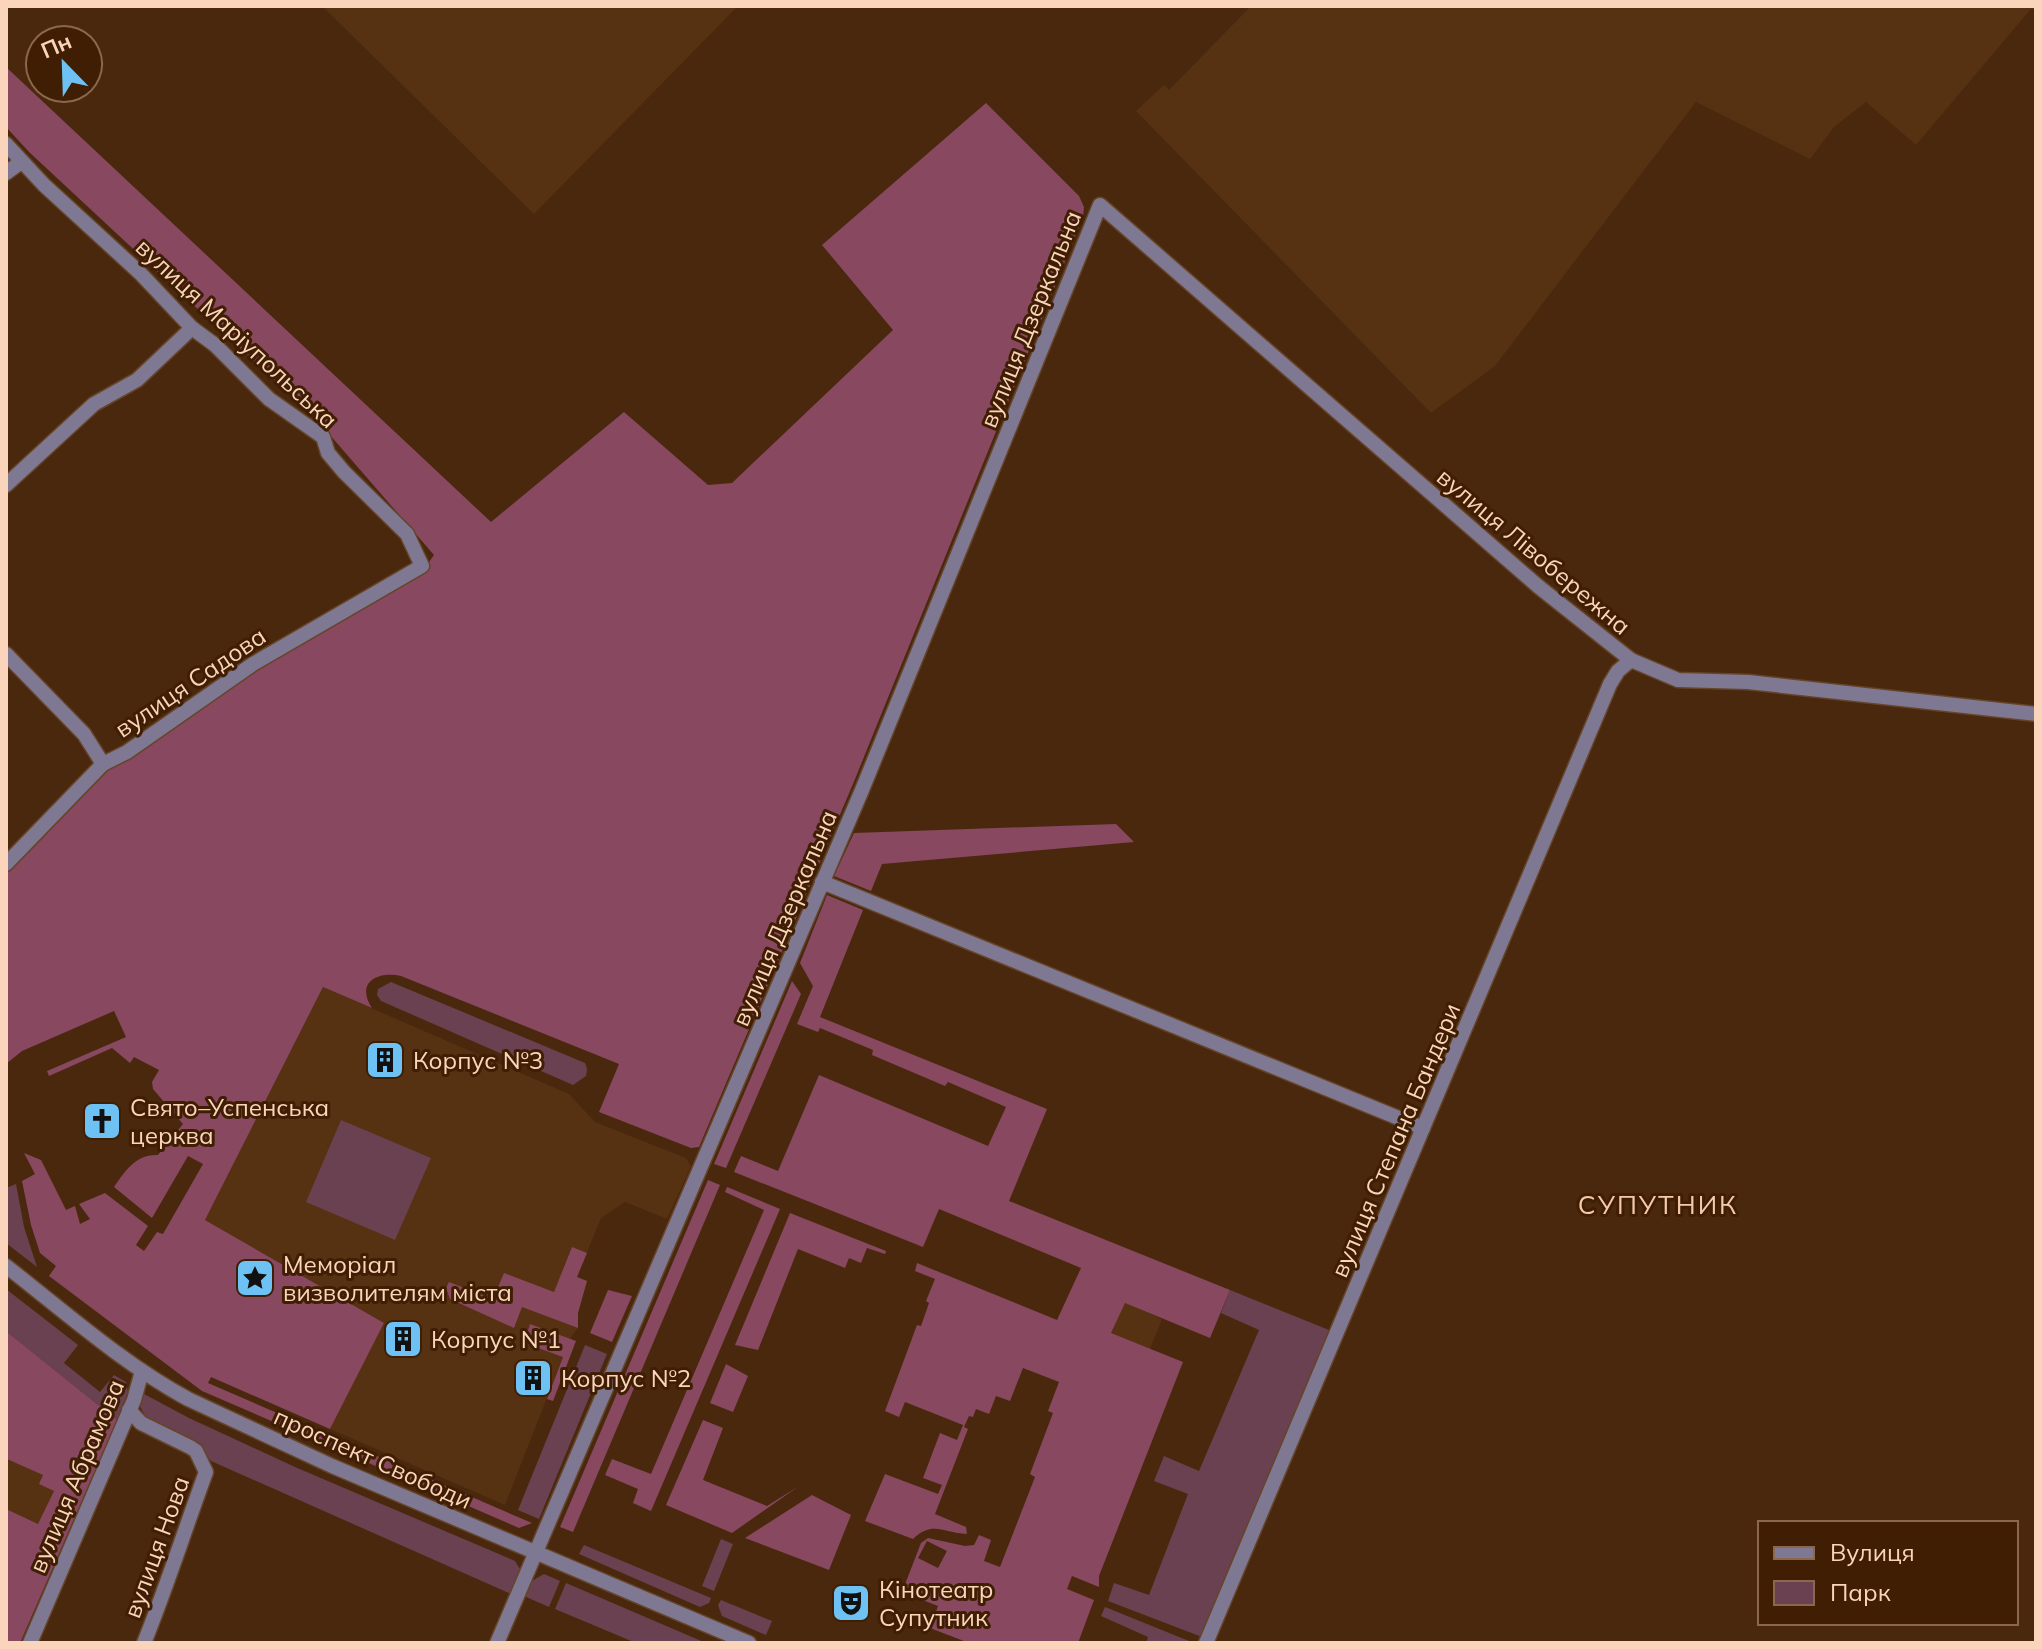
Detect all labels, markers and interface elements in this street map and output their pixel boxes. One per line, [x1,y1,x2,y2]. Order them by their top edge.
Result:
north arrow [24,24,104,104]
text: Пн [37,27,76,64]
street label: вулиця Дзеркальна [973,206,1087,432]
street label: вулиця Маріупольська [130,232,344,434]
street label: вулиця Лівобережна [1431,461,1637,641]
street label: вулиця Садова [109,620,271,744]
street label: вулиця Дзеркальна [725,806,843,1030]
street label: вулиця Степана Бандери [1324,998,1466,1282]
building icon: Корпус №3 [364,1039,406,1081]
place label: Корпус №3 [413,1045,543,1075]
place label: Свято–Успенська церква [130,1092,329,1150]
church icon: Свято–Успенська церква [81,1100,123,1142]
district label: СУПУТНИК [1578,1188,1738,1221]
place label: Меморіал визволителям міста [283,1249,512,1307]
place icon: Меморіал визволителям міста [234,1257,276,1299]
building icon: Корпус №1 [382,1318,424,1360]
place label: Корпус №1 [431,1324,561,1354]
building icon: Корпус №2 [512,1357,554,1399]
place label: Корпус №2 [561,1363,691,1393]
street label: вулиця Абрамова [22,1375,130,1577]
street label: проспект Свободи [270,1401,476,1515]
street label: вулиця Нова [117,1472,195,1622]
legend [1758,1521,2018,1625]
text: Вулиця [1830,1537,1915,1567]
place label: Кінотеатр Супутник [879,1574,993,1632]
text: Парк [1830,1577,1891,1607]
theatre icon: Кінотеатр Супутник [830,1582,872,1624]

